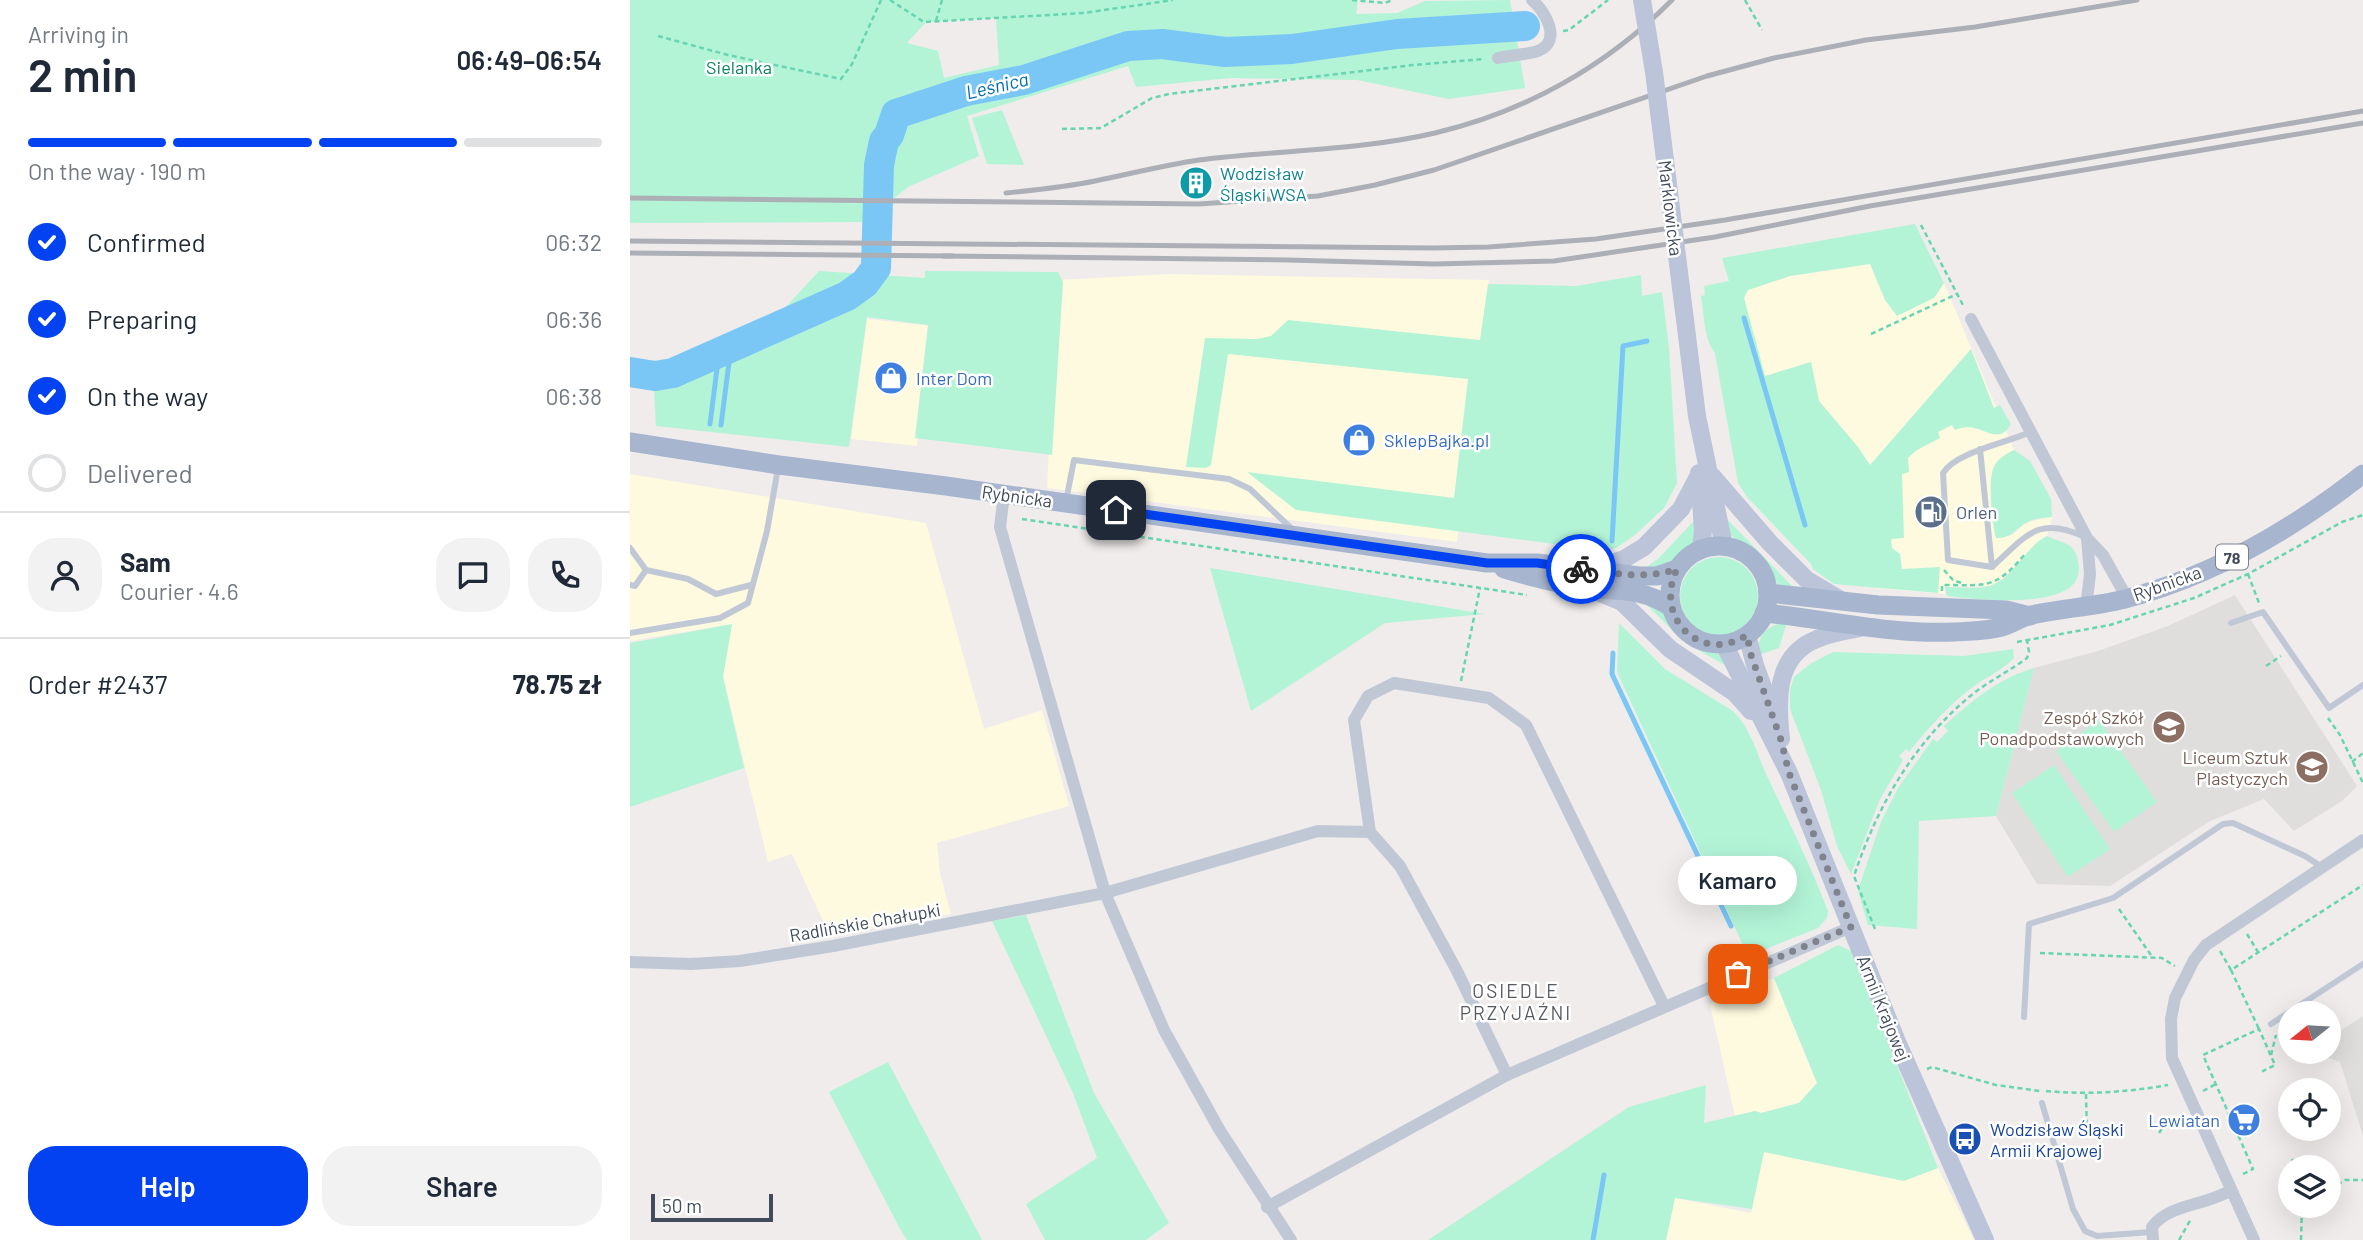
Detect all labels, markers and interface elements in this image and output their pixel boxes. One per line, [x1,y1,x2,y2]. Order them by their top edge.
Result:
text: Arriving in [28,20,129,48]
text: 06:49–06:54 [456,44,602,75]
text: 2 min [28,46,137,101]
park label: Sielanka [706,56,772,78]
water label: Leśnica [964,67,1030,103]
text: On the way · 190 m [28,157,206,185]
street label: Marklowicka [1654,159,1688,257]
place label: Wodzisław Śląski WSA [1220,162,1307,205]
building icon: Wodzisław Śląski WSA [1177,164,1215,202]
icon: check [28,223,66,261]
text: Confirmed [87,226,206,257]
text: 06:32 [545,228,602,256]
icon: check [28,300,66,338]
text: Preparing [87,303,197,334]
text: 06:36 [546,305,602,333]
shop icon: Inter Dom [872,359,910,397]
place label: Inter Dom [916,367,992,389]
icon: check [28,377,66,415]
text: On the way [87,380,208,411]
text: 06:38 [546,382,602,410]
shop icon: SklepBajka.pl [1340,421,1378,459]
place label: SklepBajka.pl [1384,429,1489,451]
text: Delivered [87,457,193,488]
street label: Rybnicka [980,480,1054,512]
pin [1086,480,1146,540]
icon: home [1097,491,1135,529]
fuel station icon: Orlen [1912,493,1950,531]
place label: Orlen [1956,501,1997,523]
courier [1546,534,1616,604]
button: person [28,538,102,612]
button: chat [436,538,510,612]
button: phone [528,538,602,612]
road number: 78 [2216,544,2248,570]
text: Sam [120,546,171,577]
icon: bike [1562,550,1600,588]
street label: Rybnicka [2130,561,2204,605]
text: Courier · 4.6 [120,577,239,605]
text: Order #2437 [28,668,167,699]
text: 78.75 zł [513,668,602,699]
place label: Zespół Szkół Ponadpodstawowych [1979,706,2144,749]
school or university icon: Zespół Szkół Ponadpodstawowych [2150,708,2188,746]
place label: Liceum Sztuk Plastyczych [2182,746,2288,789]
school or university icon: Liceum Sztuk Plastyczych [2293,748,2331,786]
callout: Kamaro [1678,855,1798,904]
text: Kamaro [1698,866,1777,894]
street label: Radlińskie Chałupki [788,898,942,946]
pin [1708,944,1768,1004]
street label: Armii Krajowej [1853,952,1915,1064]
icon: bag [1719,955,1757,993]
district label: OSIEDLE PRZYJAŹNI [1460,979,1572,1024]
north arrow [2278,1001,2342,1064]
map controls [2278,1001,2341,1218]
button: locate [2278,1078,2341,1141]
supermarket icon: Lewiatan [2225,1101,2263,1139]
place label: Lewiatan [2148,1109,2220,1131]
place label: Wodzisław Śląski Armii Krajowej [1990,1118,2124,1161]
bus stop icon: Wodzisław Śląski Armii Krajowej [1946,1120,1984,1158]
button: Help [28,1146,308,1226]
button: Share [322,1146,602,1226]
button: layers [2278,1155,2341,1218]
scale bar [651,1191,774,1223]
text: 50 m [662,1194,702,1217]

